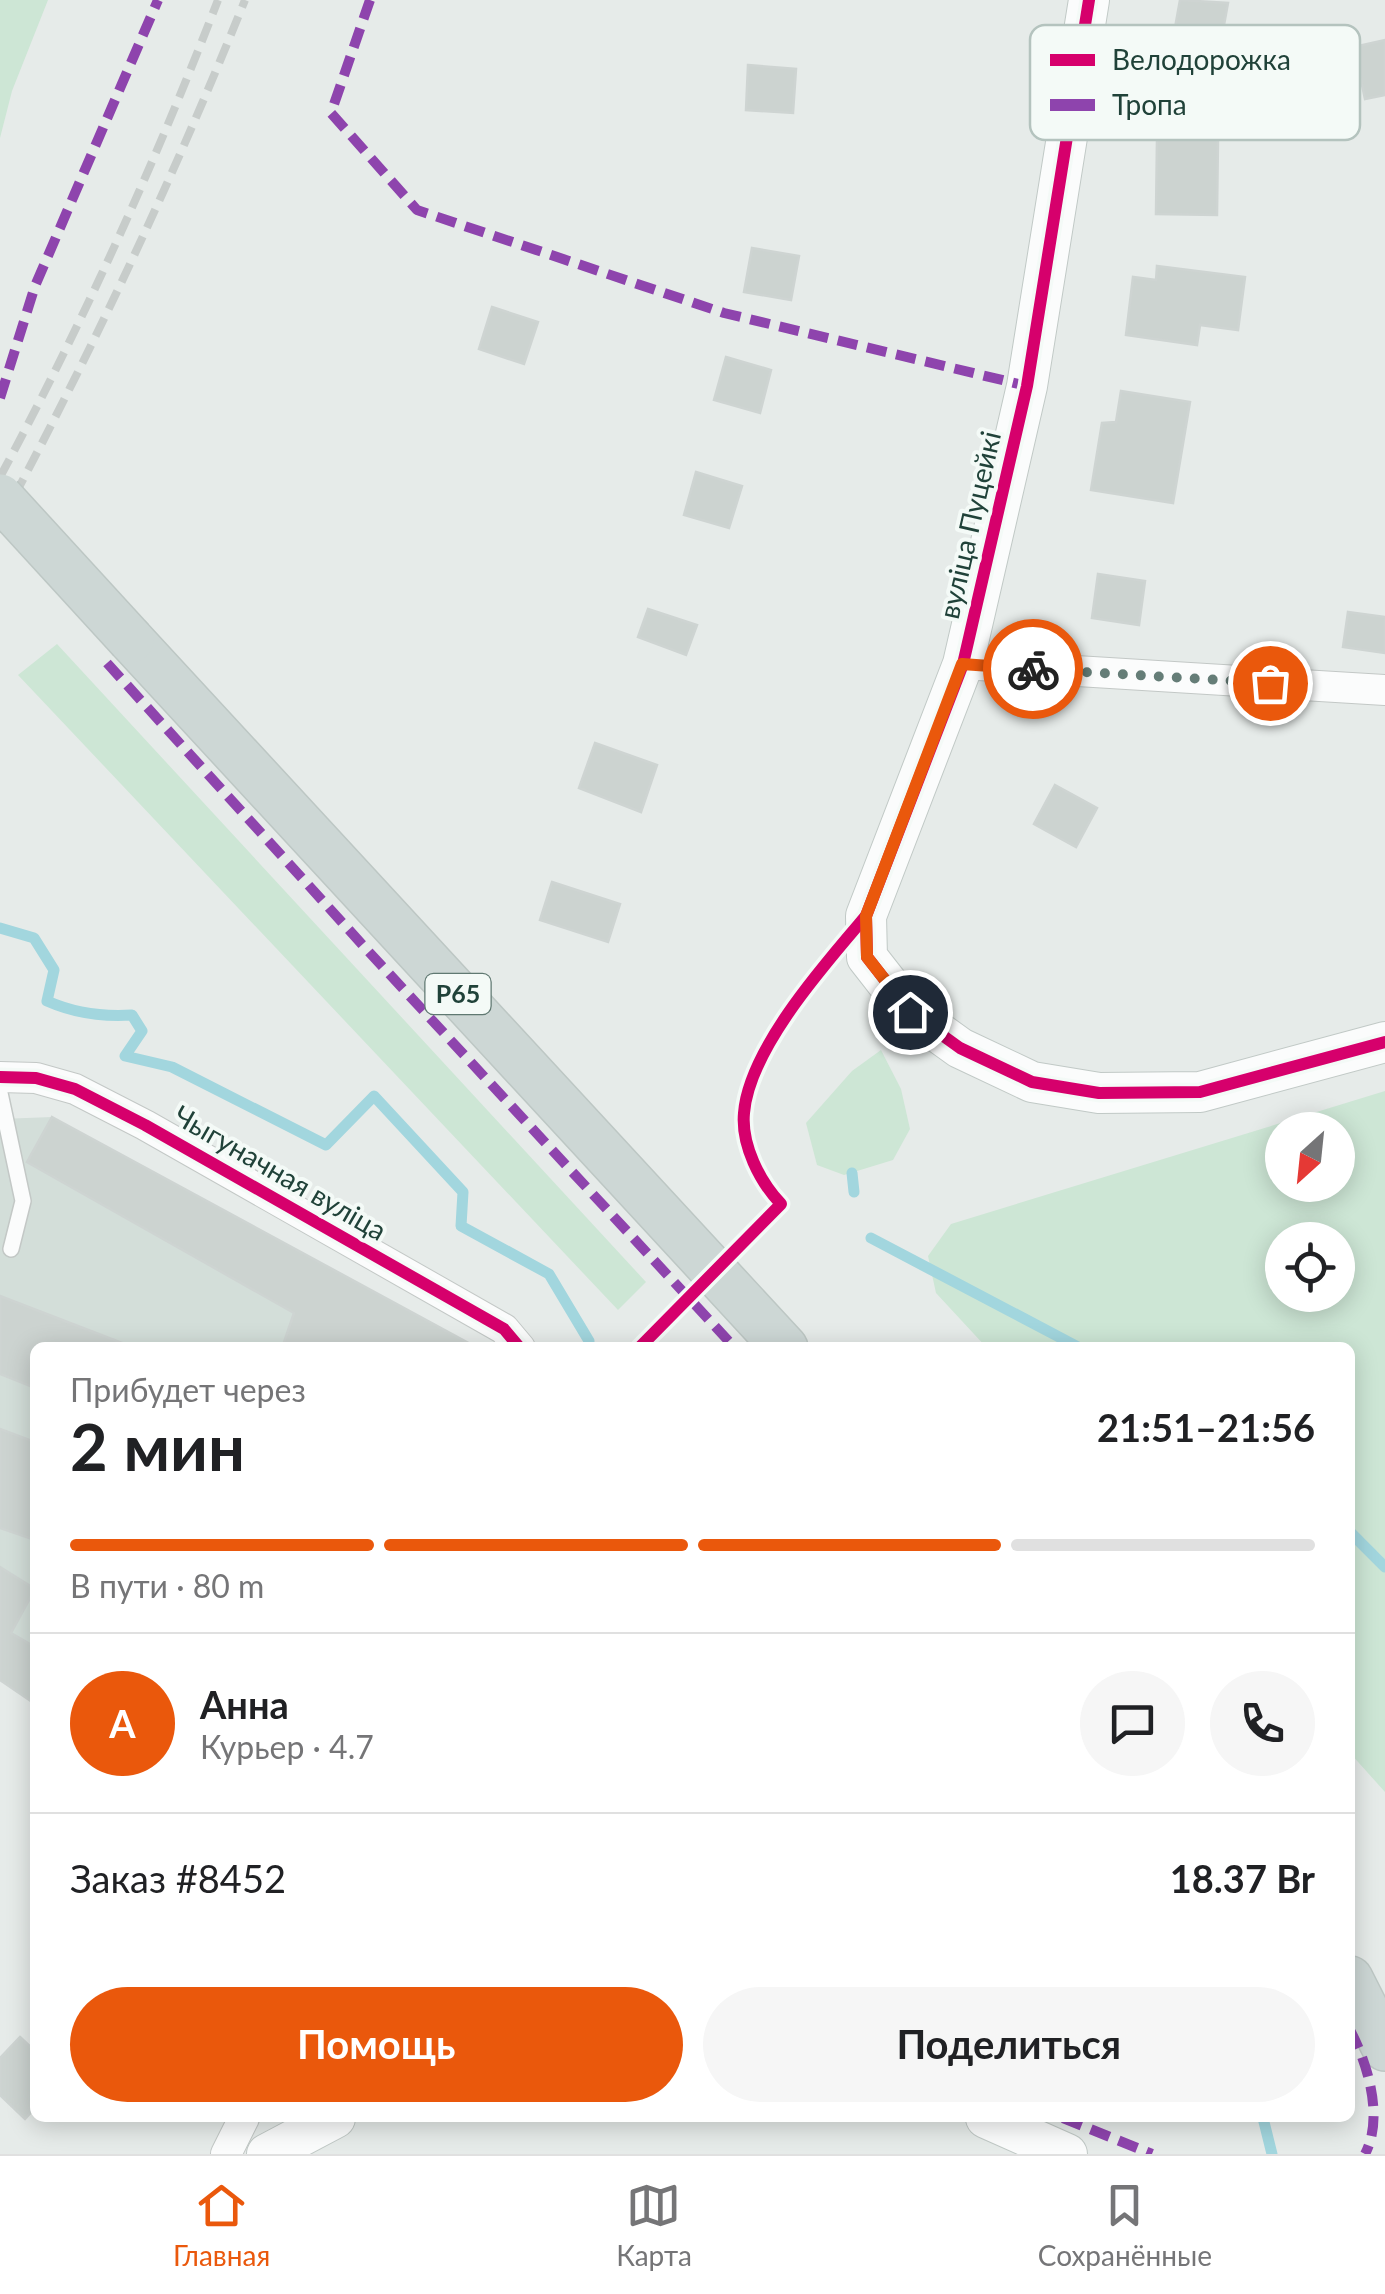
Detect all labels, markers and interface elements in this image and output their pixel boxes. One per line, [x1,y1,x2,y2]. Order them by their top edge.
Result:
legend [1030,25,1360,140]
text: Велодорожка [1112,42,1291,76]
text: Тропа [1112,87,1187,121]
street label: вуліца Пуцейкі [931,428,1007,622]
courier [983,619,1083,719]
pin [1228,641,1313,726]
icon: bike [1006,642,1061,697]
icon: bag [1243,656,1298,711]
pin [868,970,953,1055]
road number: Р65 [426,974,490,1014]
icon: home [883,985,938,1040]
street label: Чыгуначная вуліца [168,1097,393,1247]
north arrow [1265,1112,1355,1202]
map controls [1265,1112,1355,1312]
button: locate [1265,1222,1355,1312]
text: Прибудет через [70,1370,306,1409]
text: 21:51–21:56 [1097,1404,1315,1450]
text: 2 мин [70,1407,245,1485]
text: В пути · 80 m [70,1566,264,1605]
button: chat [1080,1671,1185,1776]
button: phone [1210,1671,1315,1776]
text: Анна [200,1681,289,1727]
text: А [109,1700,136,1746]
text: Курьер · 4.7 [200,1727,374,1766]
text: Заказ #8452 [70,1855,286,1901]
text: 18.37 Br [1170,1855,1315,1901]
button: Помощь [70,1987,683,2102]
button: Поделиться [703,1987,1315,2102]
tab: Главная [173,2178,270,2272]
tab: Карта [616,2178,692,2272]
tab: Сохранённые [1038,2178,1212,2272]

